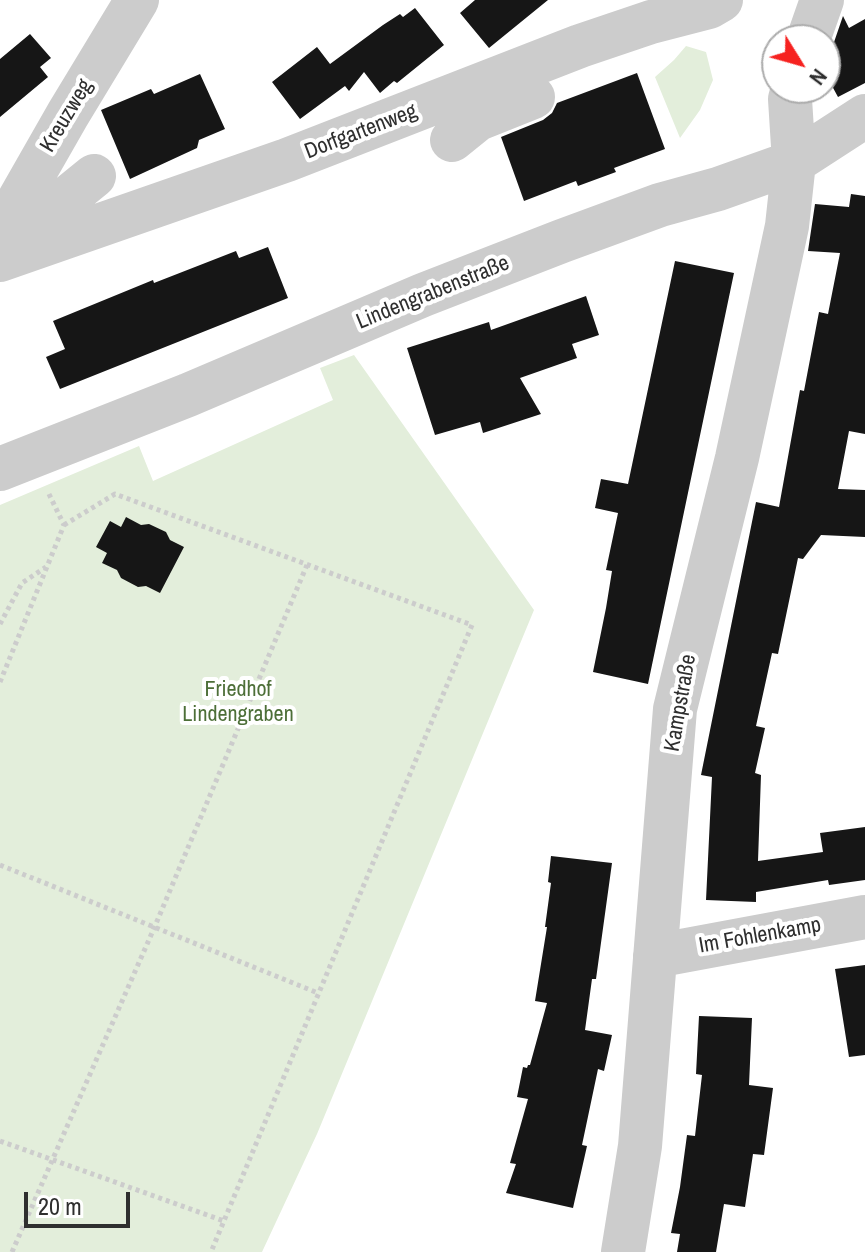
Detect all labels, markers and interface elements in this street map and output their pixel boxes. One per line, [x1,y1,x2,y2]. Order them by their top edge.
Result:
north arrow [761,24,841,104]
text: N [803,63,834,91]
street label: Kreuzweg [35,75,99,157]
street label: Dorfgartenweg [301,98,421,166]
street label: Lindengrabenstraße [353,250,513,336]
street label: Kampstraße [659,652,703,754]
park label: Friedhof Lindengraben [182,677,294,728]
street label: Im Fohlenkamp [697,912,823,960]
scale bar [28,1176,134,1226]
text: 20 m [38,1190,82,1222]

